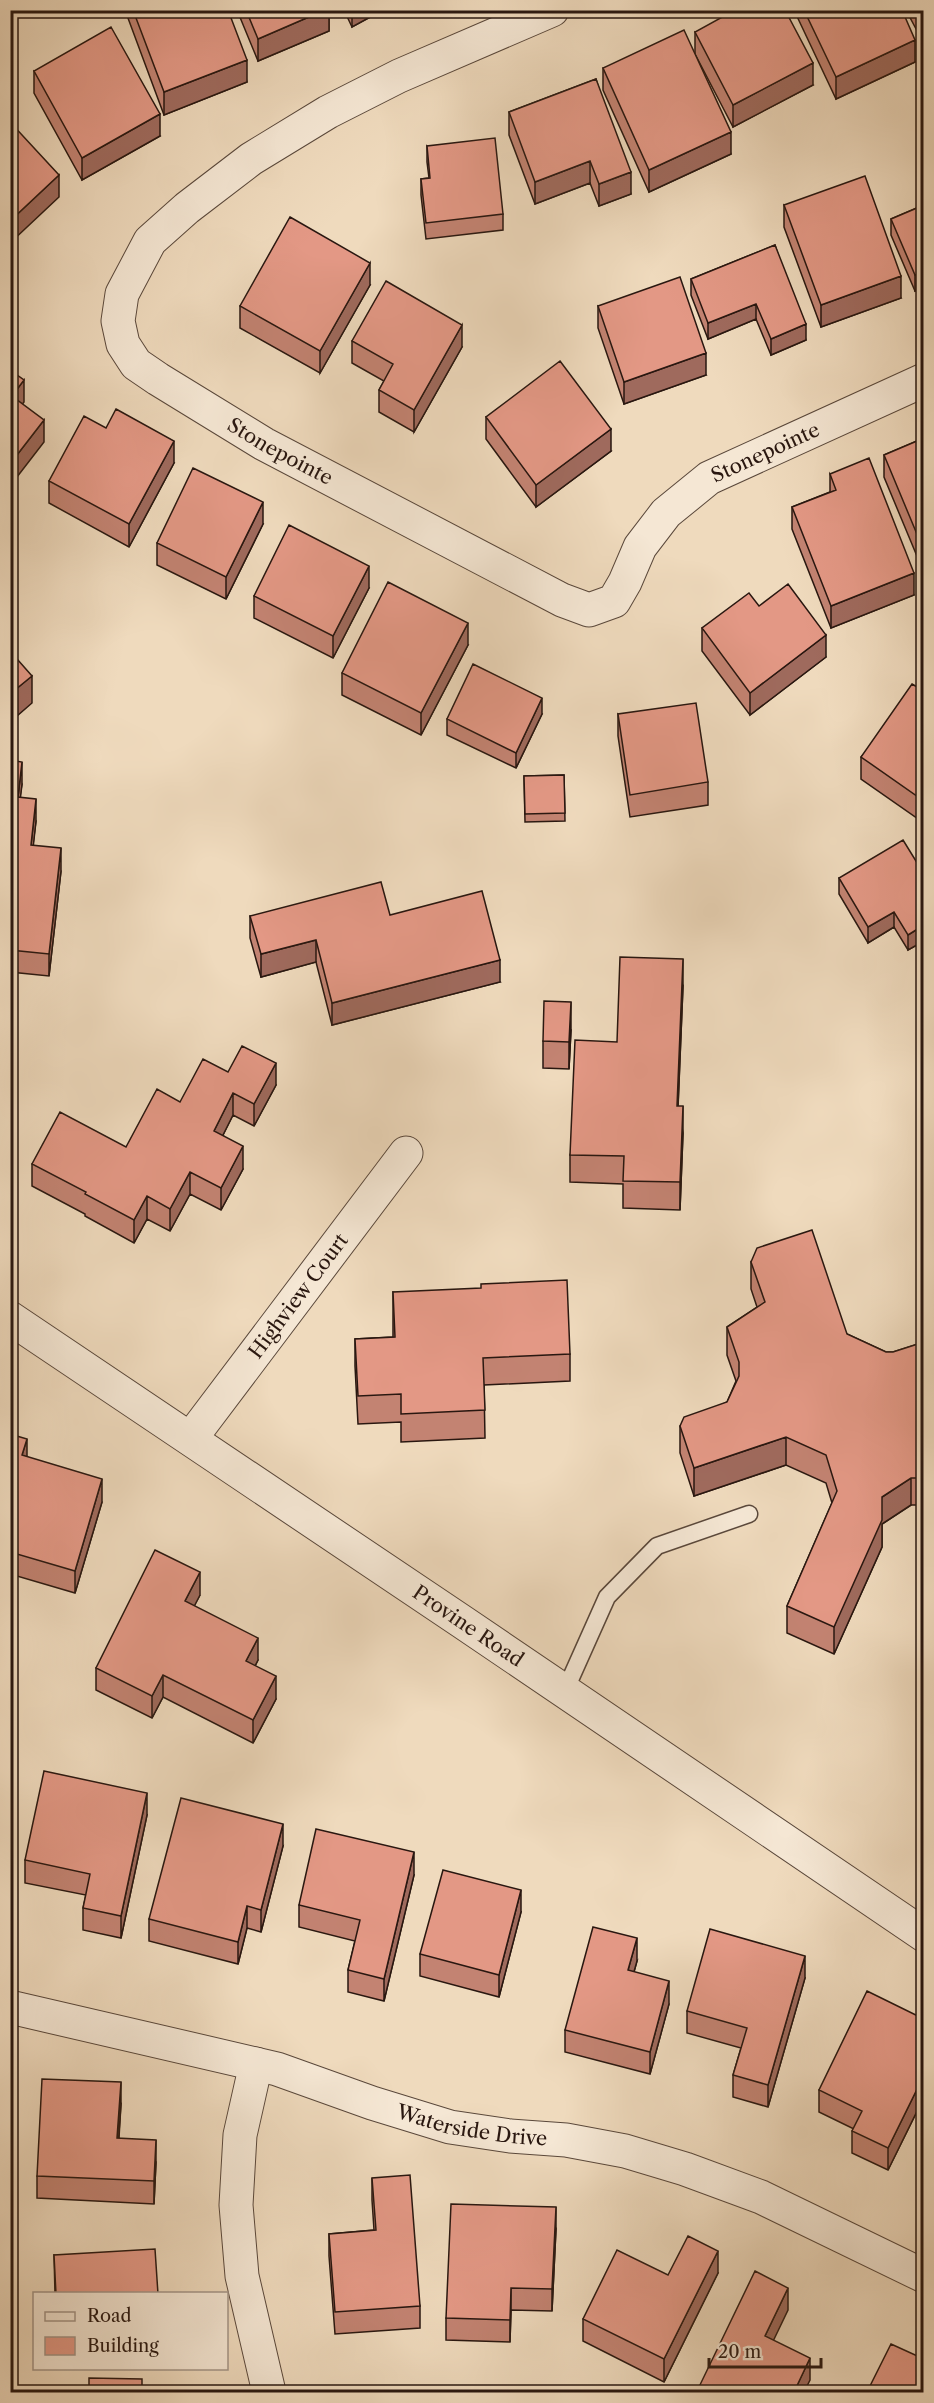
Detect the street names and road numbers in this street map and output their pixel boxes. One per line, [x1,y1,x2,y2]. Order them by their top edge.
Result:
street label: Stonepointe [223,413,337,490]
street label: Stonepointe [707,417,823,487]
street label: Highview Court [243,1229,353,1363]
street label: Provine Road [408,1580,528,1672]
street label: Waterside Drive [393,2099,548,2151]

